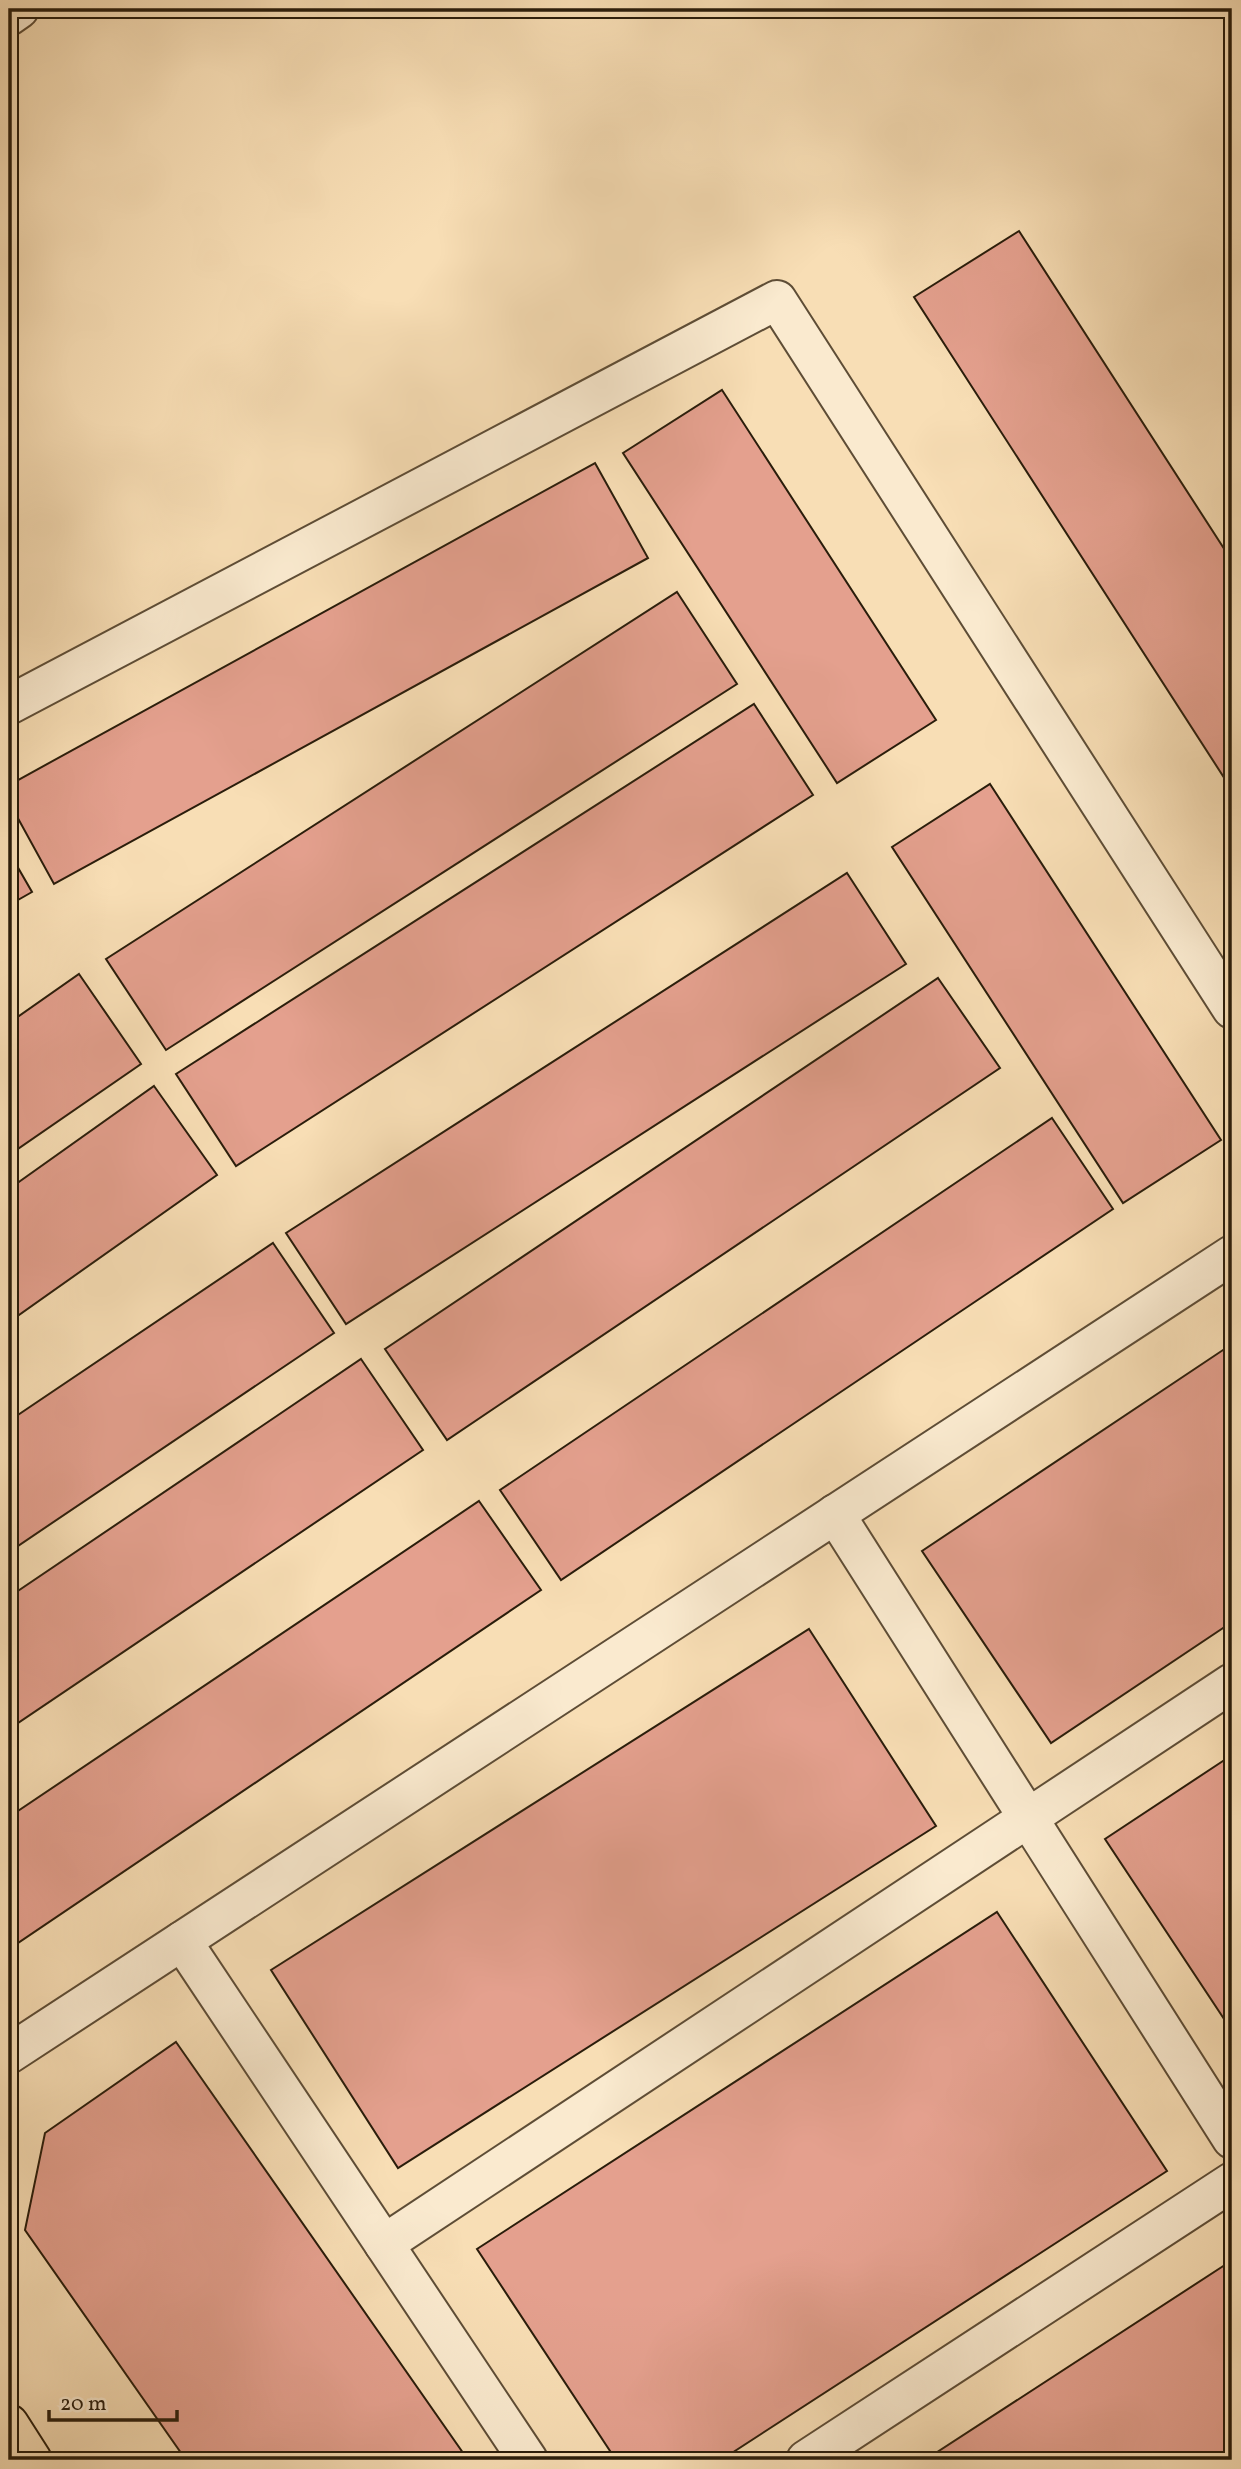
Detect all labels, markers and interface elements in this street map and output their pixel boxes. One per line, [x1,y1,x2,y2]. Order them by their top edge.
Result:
scale bar [49,2378,177,2422]
text: 20 m [60,2390,106,2419]

